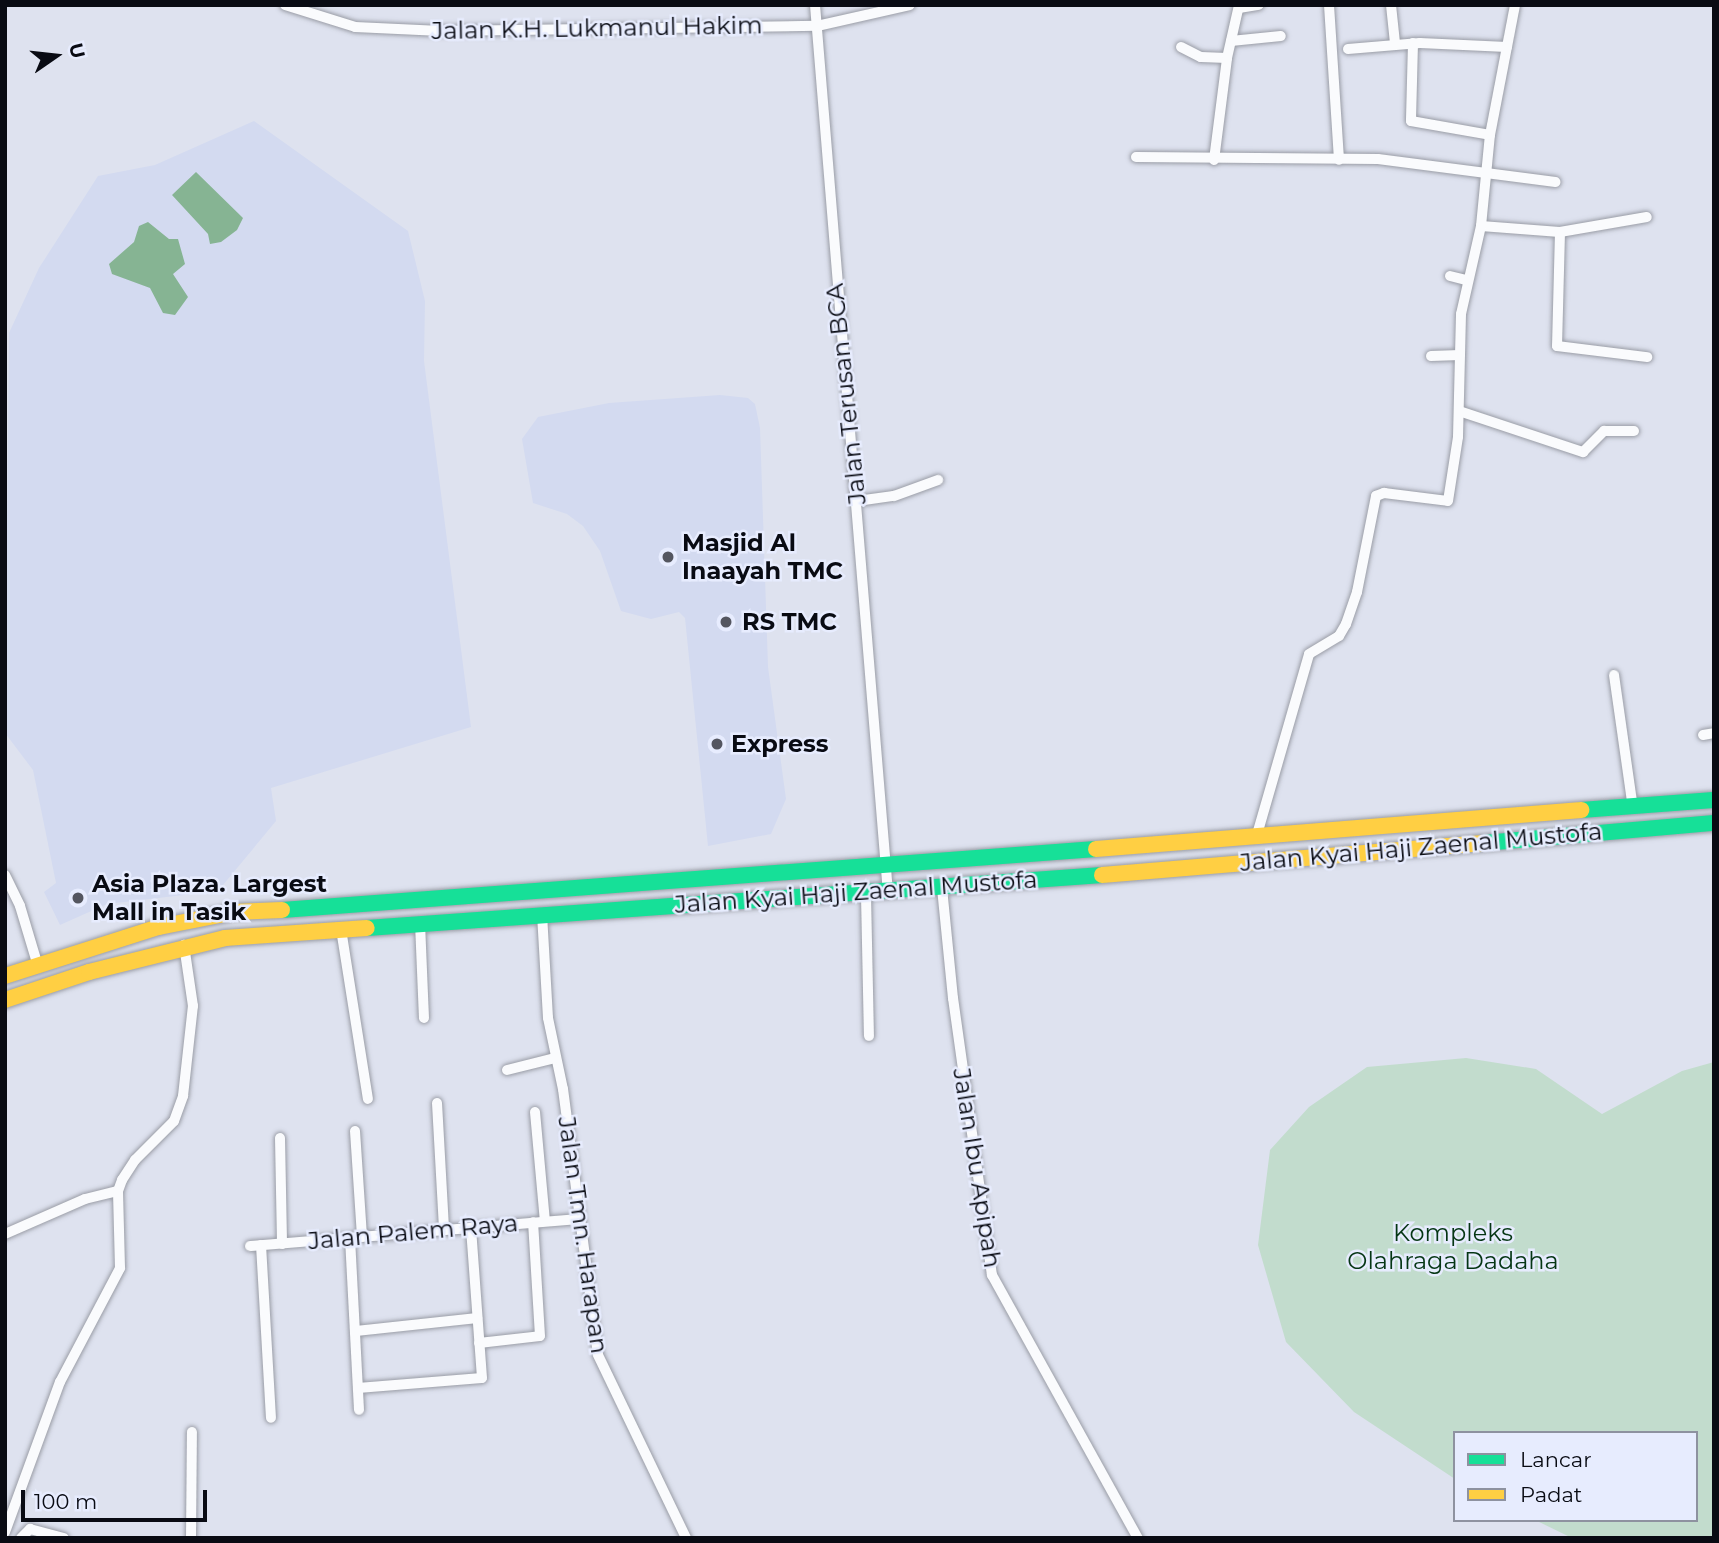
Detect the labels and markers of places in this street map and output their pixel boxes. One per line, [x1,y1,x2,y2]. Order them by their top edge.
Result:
place label: Masjid Al Inaayah TMC [682,529,843,585]
marker: Masjid Al Inaayah TMC [660,549,676,565]
place label: RS TMC [742,608,837,636]
marker: RS TMC [716,612,736,632]
place label: Express [731,730,829,758]
marker: Express [709,736,725,752]
place label: Asia Plaza. Largest Mall in Tasik [92,870,327,926]
marker: Asia Plaza. Largest Mall in Tasik [70,890,86,906]

